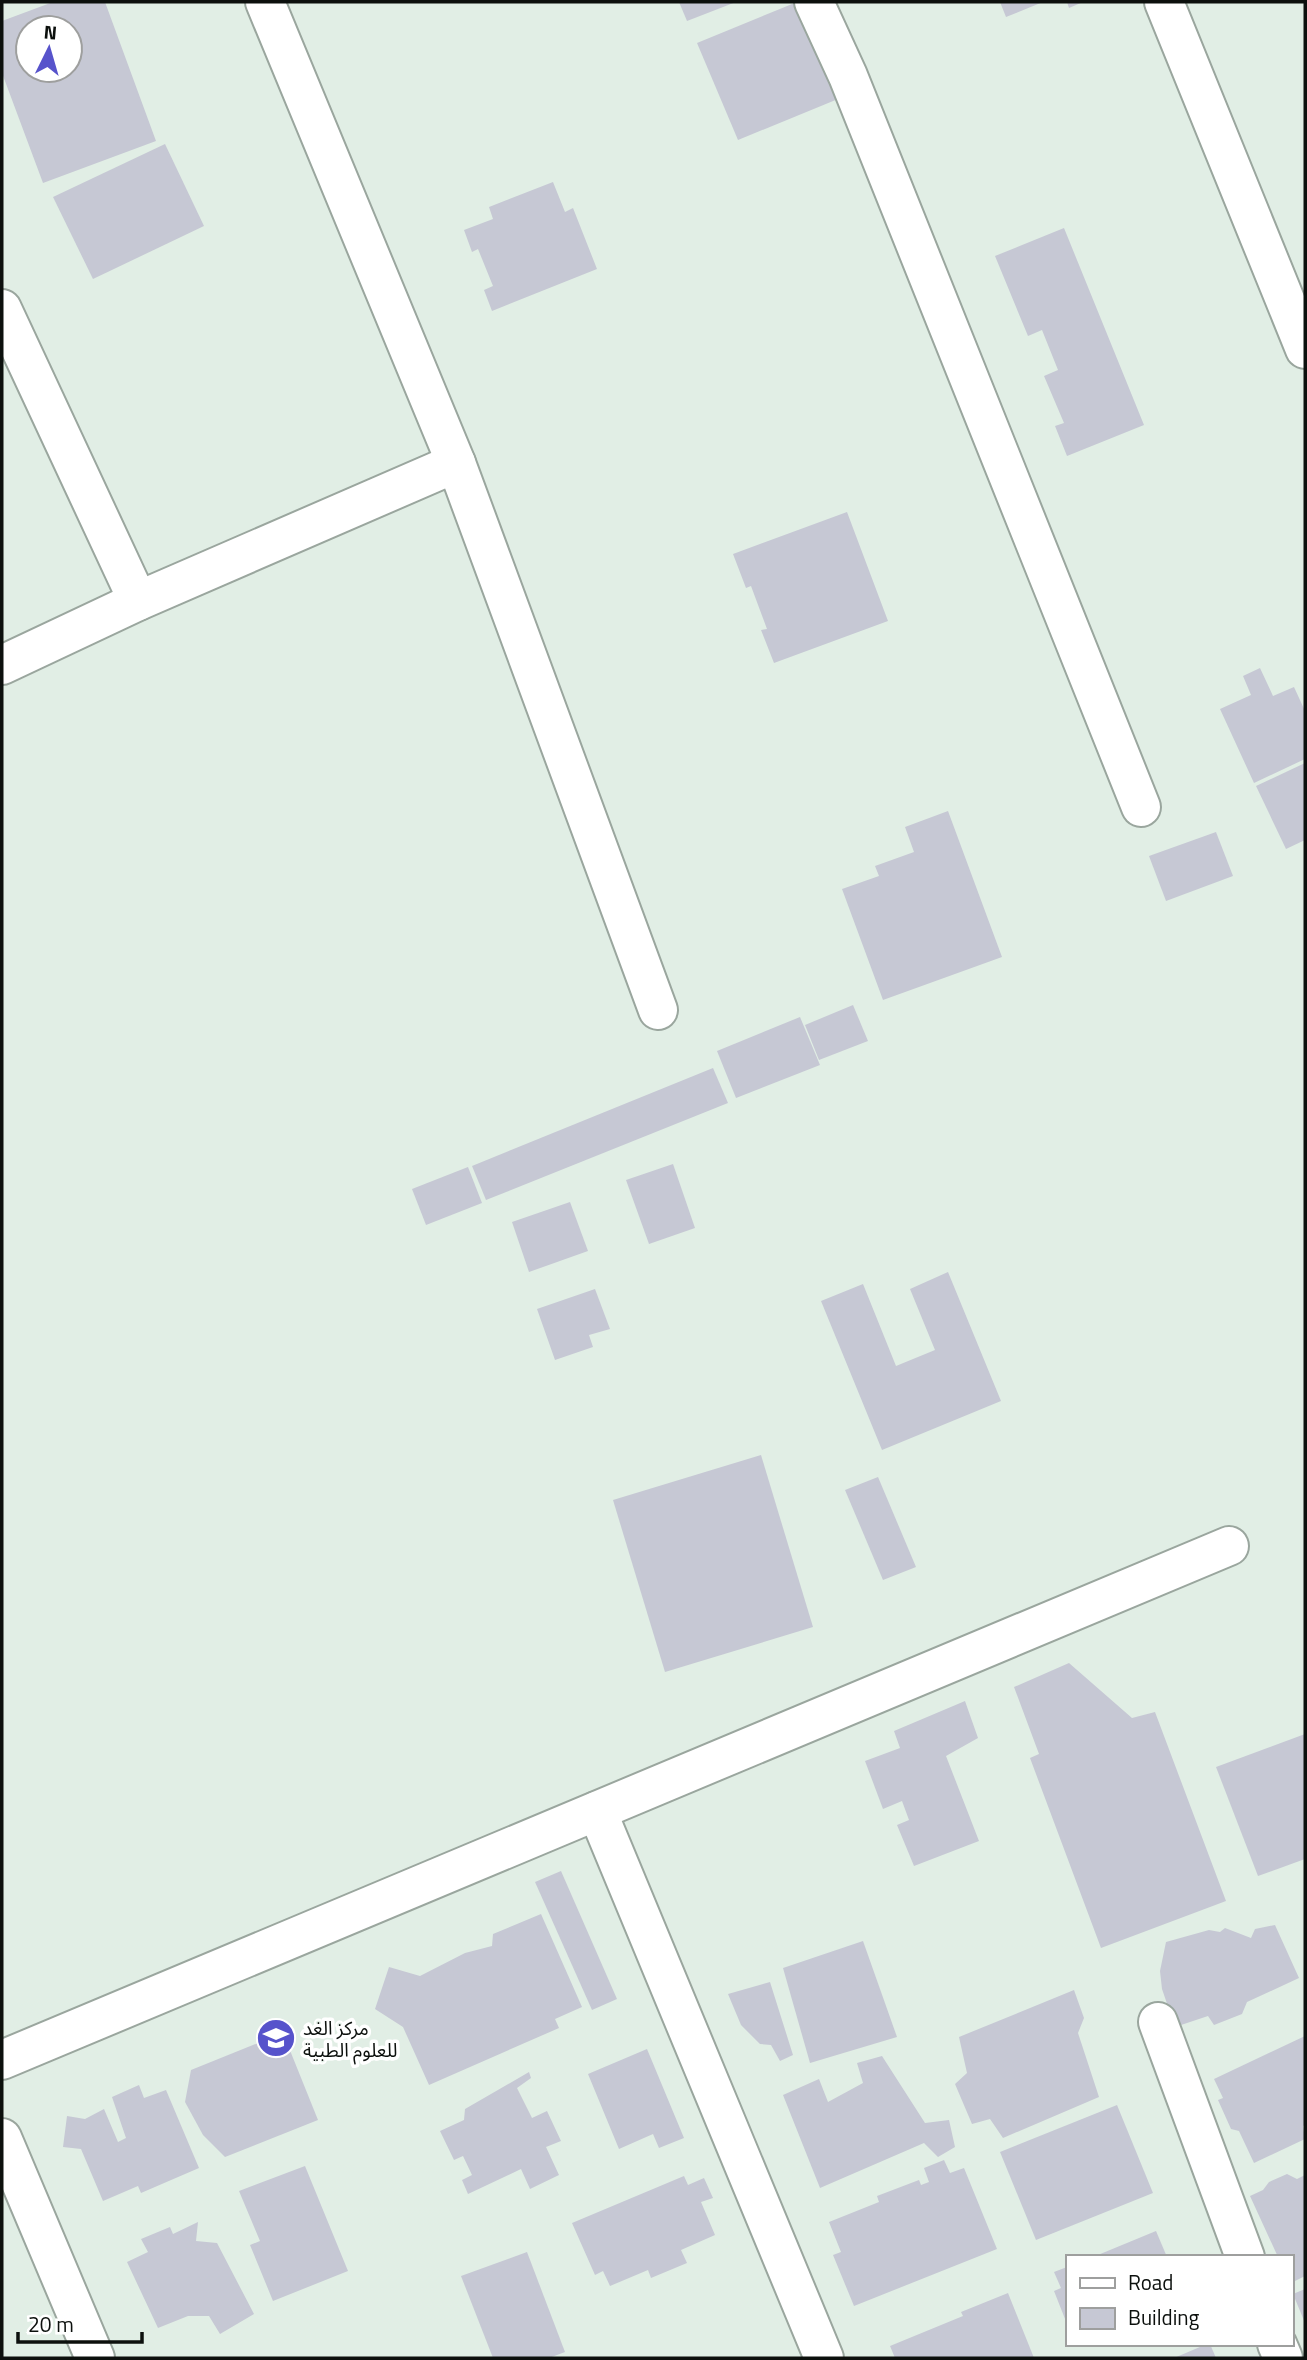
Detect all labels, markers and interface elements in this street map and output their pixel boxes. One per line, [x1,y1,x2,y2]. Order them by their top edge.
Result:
north arrow [14,14,84,84]
text: N [43,17,58,47]
place label: مركز الغد للعلوم الطبية [303,2013,397,2065]
school or university icon: مركز الغد للعلوم الطبية [255,2017,297,2059]
legend [1066,2255,1293,2346]
text: Road [1128,2266,1173,2298]
scale bar [18,2300,142,2344]
text: Building [1128,2301,1200,2333]
text: 20 m [28,2308,74,2340]

